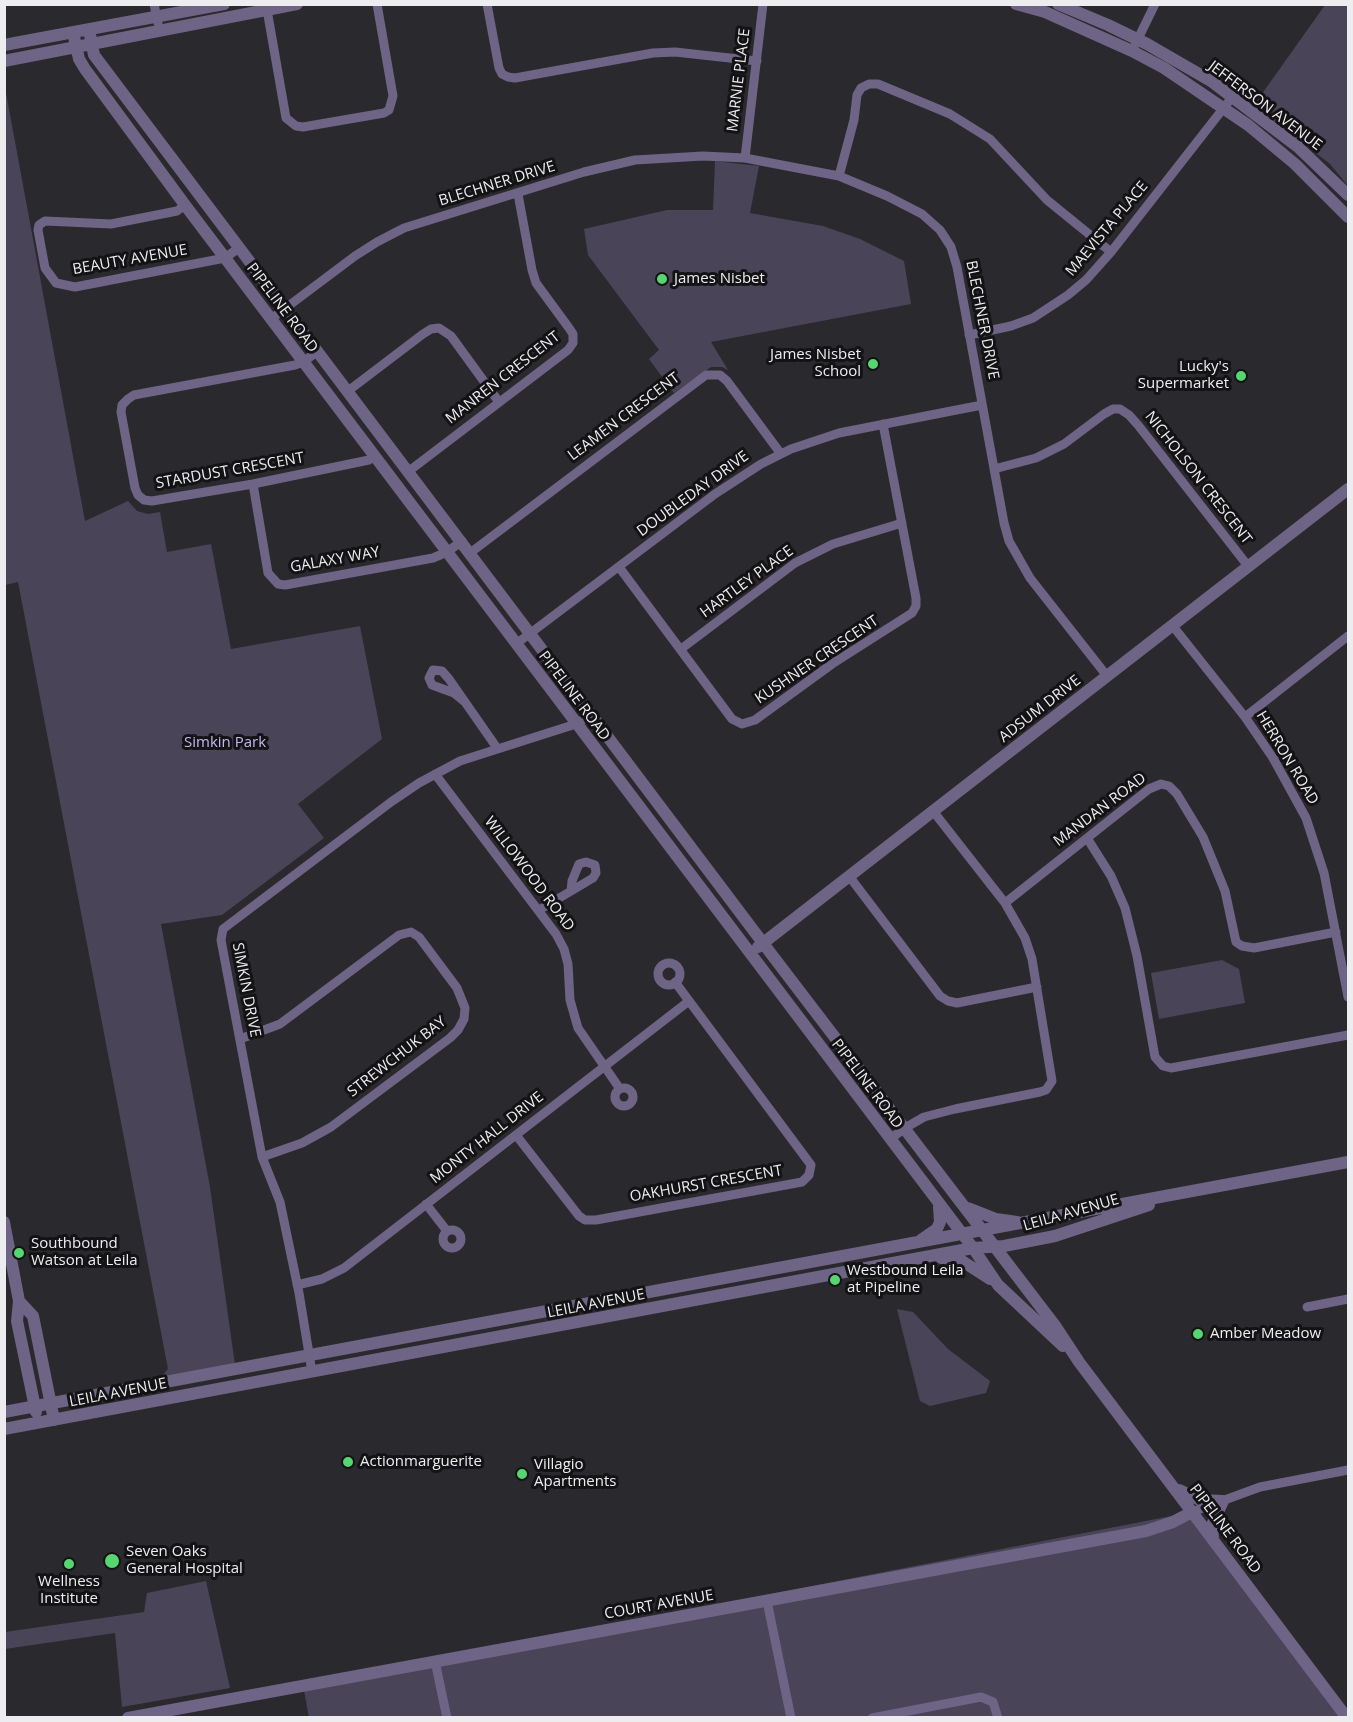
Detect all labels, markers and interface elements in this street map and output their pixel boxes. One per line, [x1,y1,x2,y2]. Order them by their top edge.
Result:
street label: MARNIE PLACE [724,27,754,133]
street label: JEFFERSON AVENUE [1205,57,1325,155]
street label: BLECHNER DRIVE [437,158,557,210]
street label: MAEVISTA PLACE [1062,178,1152,280]
street label: BEAUTY AVENUE [71,241,189,279]
street label: BLECHNER DRIVE [962,259,1002,381]
street label: PIPELINE ROAD [242,260,322,356]
place label: James Nisbet [674,270,765,288]
marker: James Nisbet [655,272,669,286]
street label: MANREN CRESCENT [442,328,564,428]
place label: James Nisbet School [770,346,861,381]
marker: James Nisbet School [866,357,880,371]
place label: Lucky's Supermarket [1138,358,1229,393]
street label: LEAMEN CRESCENT [565,369,683,465]
marker: Lucky's Supermarket [1234,369,1248,383]
street label: NICHOLSON CRESCENT [1141,408,1255,548]
street label: DOUBLEDAY DRIVE [634,447,752,541]
street label: STARDUST CRESCENT [155,449,305,493]
street label: HARTLEY PLACE [697,542,797,622]
street label: GALAXY WAY [289,543,381,577]
street label: KUSHNER CRESCENT [752,612,882,708]
street label: PIPELINE ROAD [534,648,614,744]
street label: ADSUM DRIVE [996,672,1084,746]
street label: HERRON ROAD [1252,708,1322,808]
park label: Simkin Park [184,734,266,752]
street label: MANDAN ROAD [1050,769,1150,851]
street label: WILLOWOOD ROAD [480,813,578,935]
street label: SIMKIN DRIVE [228,941,264,1039]
street label: STREWCHUK BAY [344,1013,450,1101]
street label: PIPELINE ROAD [827,1036,907,1132]
street label: MONTY HALL DRIVE [427,1088,547,1188]
street label: OAKHURST CRESCENT [628,1162,784,1206]
street label: LEILA AVENUE [1021,1191,1121,1235]
place label: Southbound Watson at Leila [31,1235,138,1270]
marker: Southbound Watson at Leila [12,1246,26,1260]
place label: Westbound Leila at Pipeline [847,1262,964,1297]
marker: Westbound Leila at Pipeline [828,1273,842,1287]
street label: LEILA AVENUE [546,1286,646,1322]
place label: Amber Meadow [1210,1325,1321,1343]
marker: Amber Meadow [1191,1327,1205,1341]
street label: LEILA AVENUE [68,1375,168,1411]
place label: Actionmarguerite [360,1453,482,1471]
marker: Actionmarguerite [341,1455,355,1469]
place label: Villagio Apartments [534,1456,616,1491]
marker: Villagio Apartments [515,1467,529,1481]
street label: PIPELINE ROAD [1185,1481,1265,1577]
place label: Seven Oaks General Hospital [126,1543,243,1578]
marker: Seven Oaks General Hospital [103,1552,121,1570]
marker: Wellness Institute [62,1557,76,1571]
place label: Wellness Institute [38,1573,100,1608]
street label: COURT AVENUE [603,1587,715,1623]

